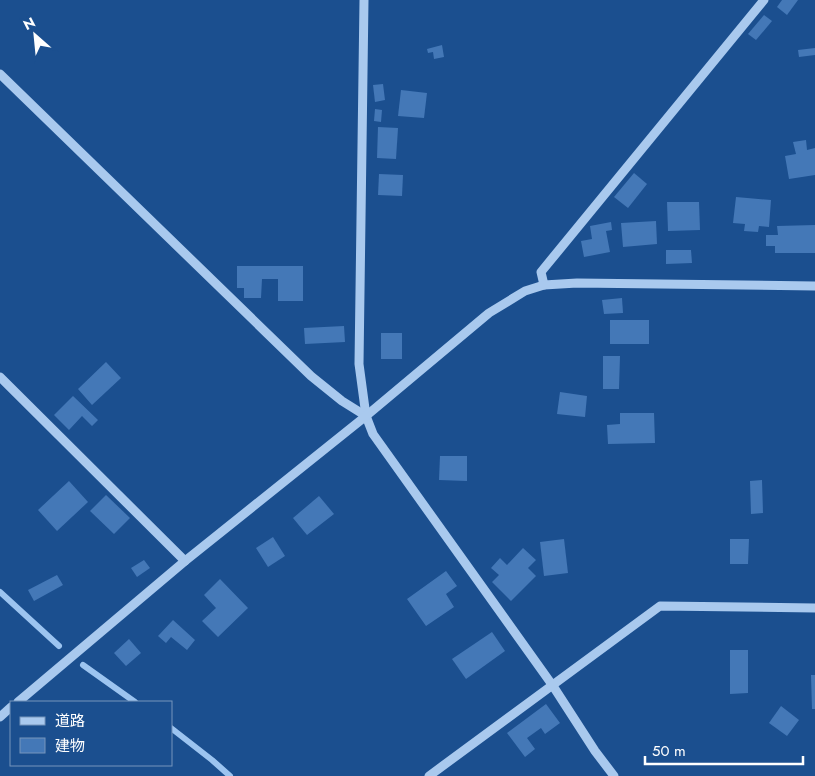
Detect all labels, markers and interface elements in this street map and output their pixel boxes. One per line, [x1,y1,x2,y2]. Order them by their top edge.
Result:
north arrow [10,10,60,60]
text: N [20,12,39,35]
legend [10,701,172,766]
text: 道路 [55,710,85,732]
scale bar [645,734,802,766]
text: 建物 [55,735,85,757]
text: 50 m [652,740,686,762]

